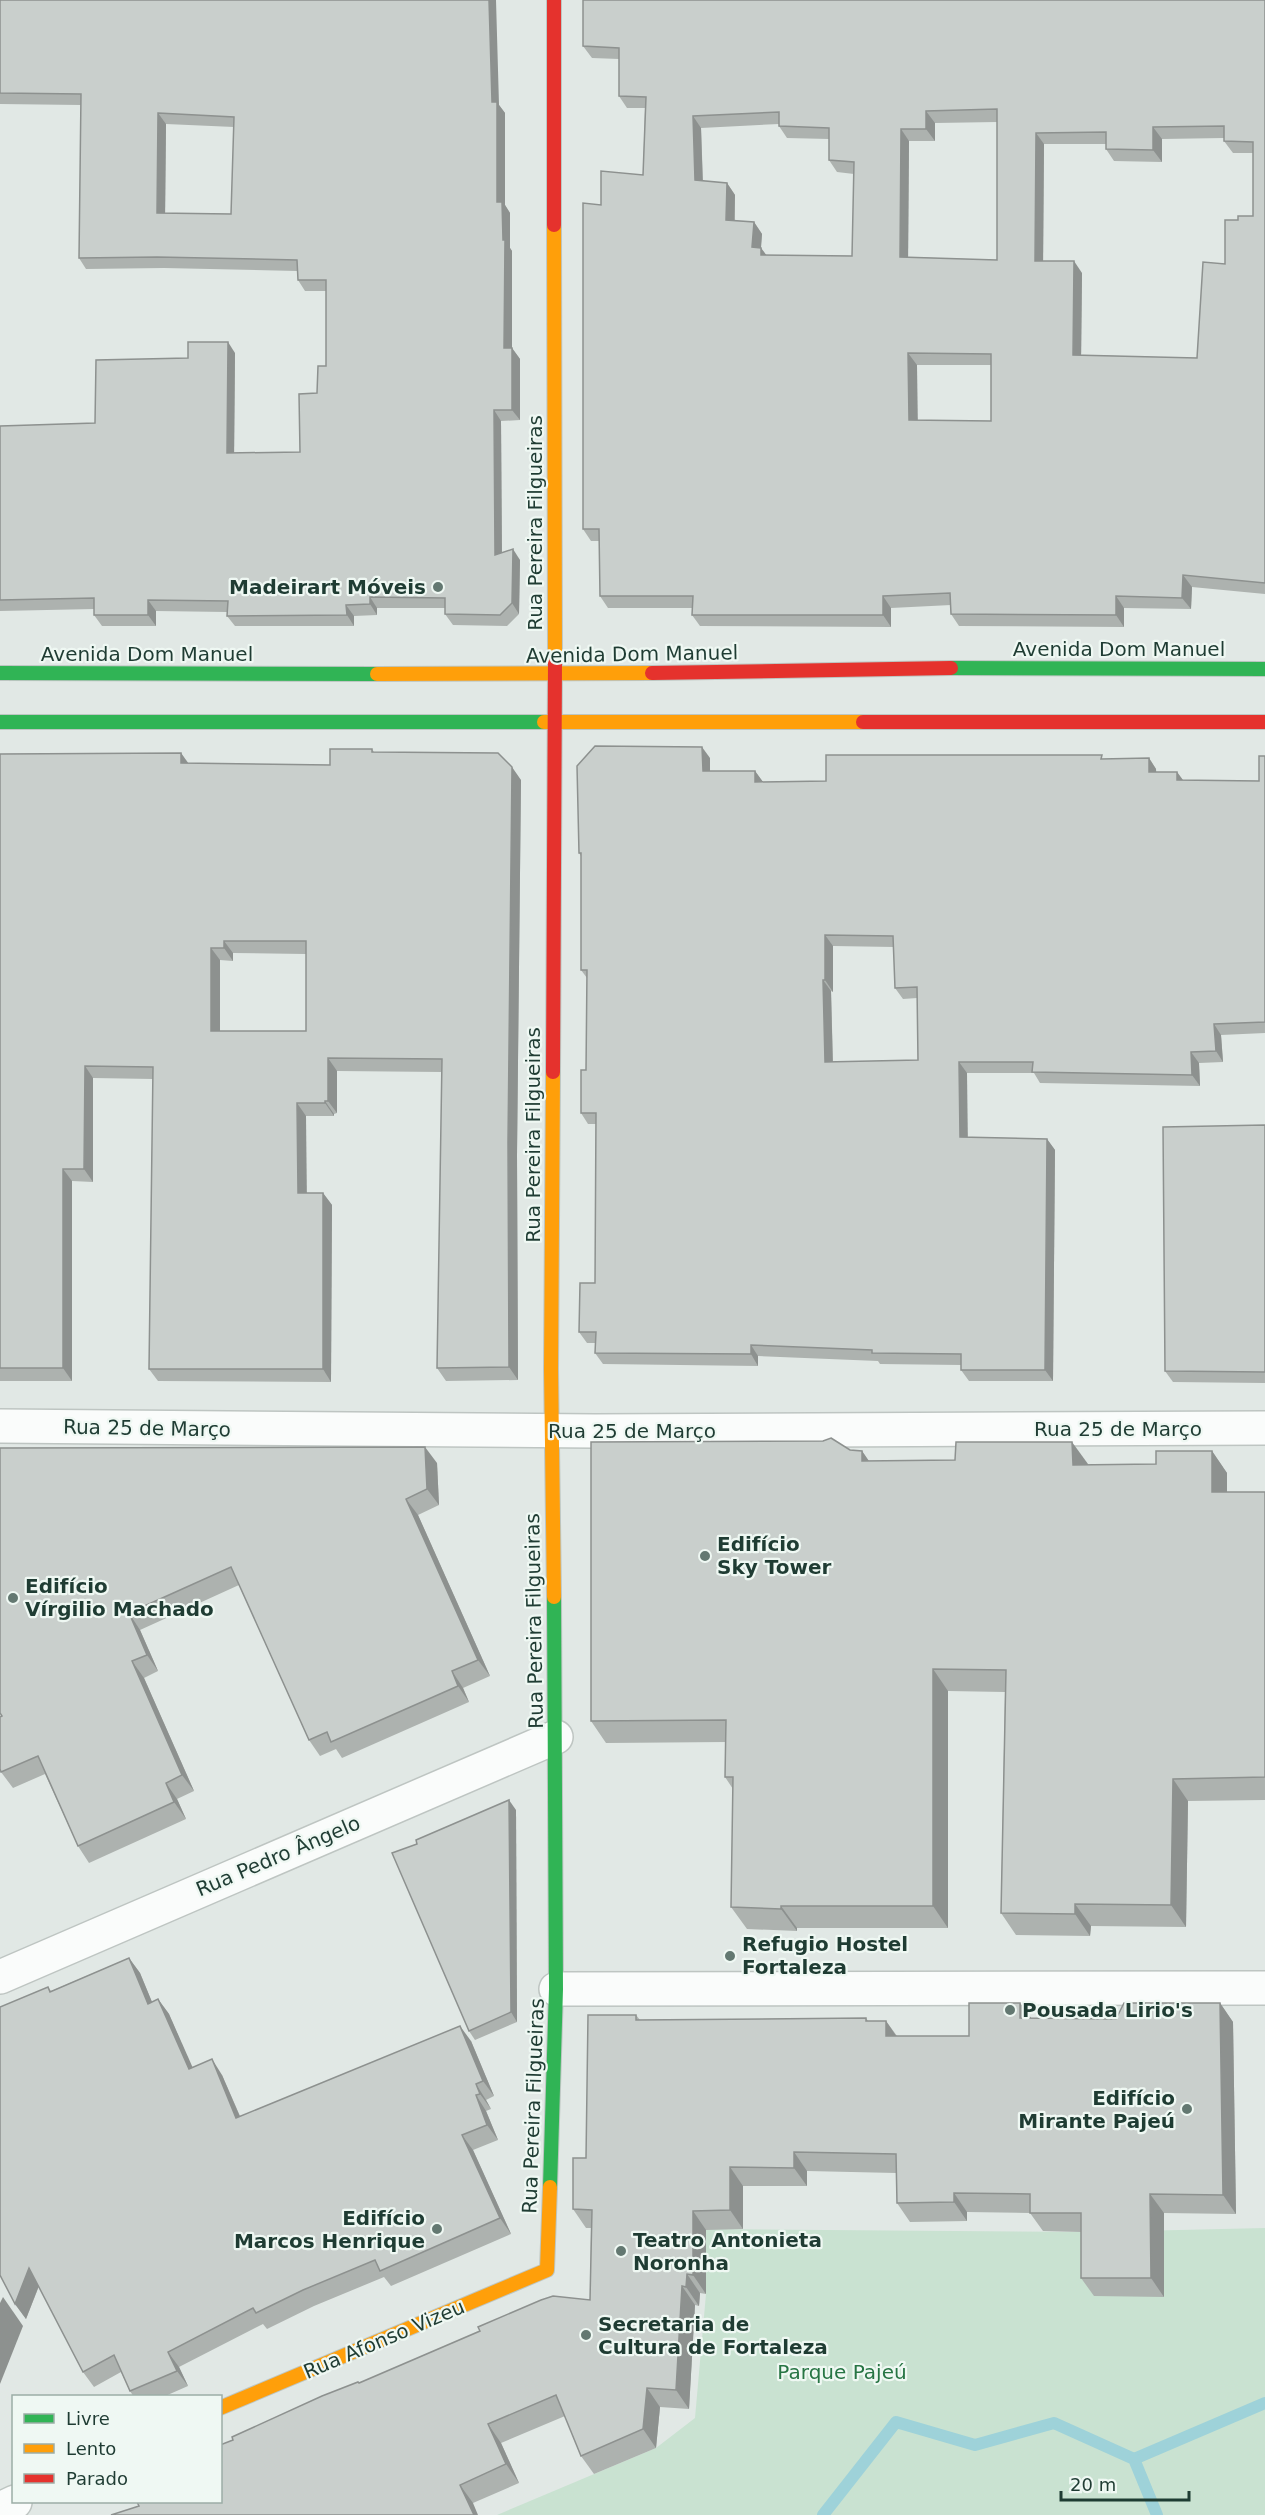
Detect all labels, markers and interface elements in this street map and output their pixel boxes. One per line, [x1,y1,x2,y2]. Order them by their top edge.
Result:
street label: Rua Pereira Filgueiras [523,415,547,631]
place label: Madeirart Móveis [229,575,426,599]
marker: Madeirart Móveis [431,580,445,594]
street label: Avenida Dom Manuel [1013,637,1225,661]
street label: Avenida Dom Manuel [526,640,738,668]
street label: Avenida Dom Manuel [41,642,253,666]
street label: Rua Pereira Filgueiras [521,1027,545,1243]
street label: Rua 25 de Março [63,1415,231,1441]
street label: Rua 25 de Março [1034,1417,1202,1441]
street label: Rua 25 de Março [548,1419,716,1443]
street label: Rua Pereira Filgueiras [520,1513,548,1729]
place label: Edifício Sky Tower [717,1532,831,1579]
marker: Edifício Sky Tower [698,1549,712,1563]
place label: Edifício Vírgilio Machado [25,1574,214,1621]
marker: Edifício Vírgilio Machado [6,1591,20,1605]
street label: Rua Pedro Ângelo [192,1811,364,1901]
place label: Refugio Hostel Fortaleza [742,1932,908,1979]
marker: Refugio Hostel Fortaleza [723,1949,737,1963]
street label: Rua Pereira Filgueiras [517,1998,549,2214]
place label: Pousada Lirio's [1022,1998,1193,2022]
marker: Pousada Lirio's [1003,2003,1017,2017]
place label: Edifício Mirante Pajeú [1018,2086,1175,2133]
marker: Edifício Mirante Pajeú [1180,2102,1194,2116]
place label: Edifício Marcos Henrique [234,2206,425,2253]
marker: Edifício Marcos Henrique [430,2222,444,2236]
place label: Teatro Antonieta Noronha [633,2228,822,2275]
marker: Teatro Antonieta Noronha [614,2244,628,2258]
street label: Rua Afonso Vizeu [300,2294,468,2384]
place label: Secretaria de Cultura de Fortaleza [598,2312,828,2359]
marker: Secretaria de Cultura de Fortaleza [579,2328,593,2342]
park label: Parque Pajeú [777,2360,907,2384]
legend [12,2395,222,2503]
text: Livre [66,2408,110,2429]
text: Lento [66,2438,116,2459]
scale bar [1061,2464,1188,2502]
text: Parado [66,2468,128,2489]
text: 20 m [1070,2474,1116,2495]

